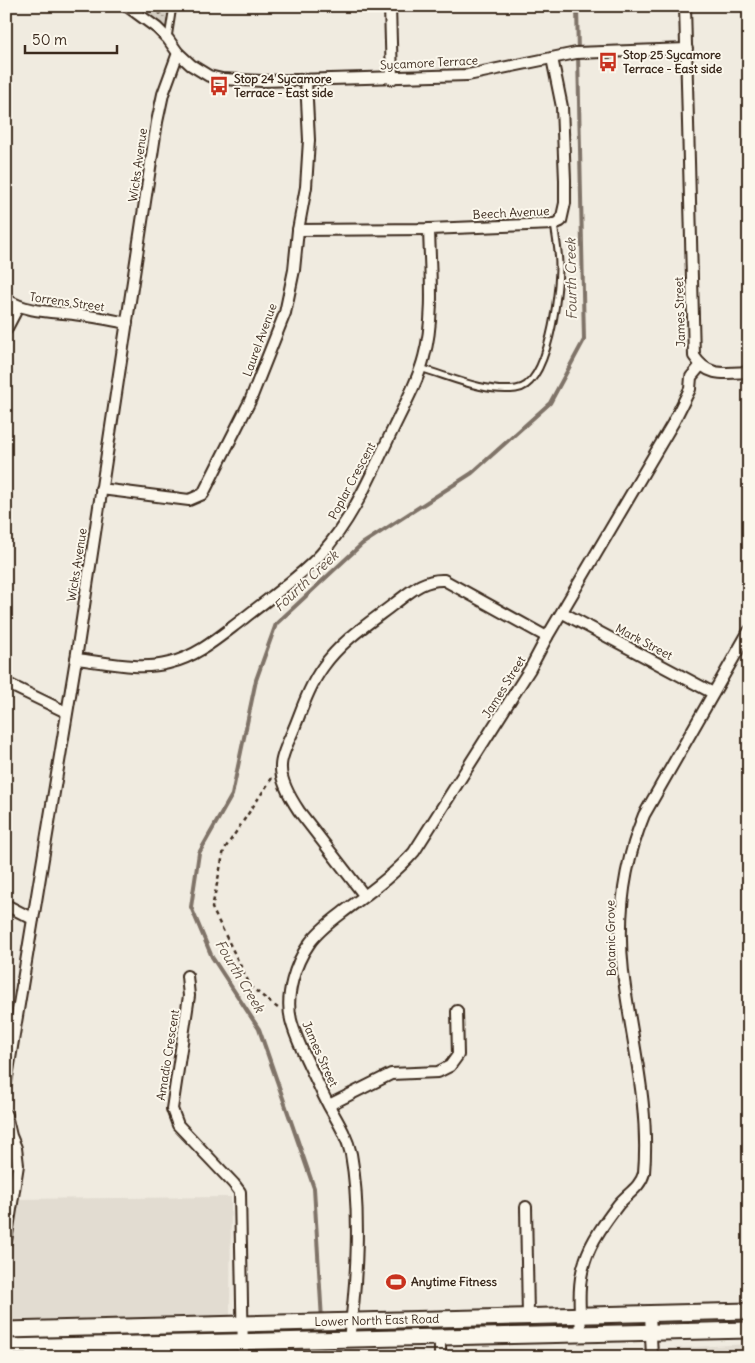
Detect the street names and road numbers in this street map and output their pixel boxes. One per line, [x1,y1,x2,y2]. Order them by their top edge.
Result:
street label: Sycamore Terrace [380,52,478,73]
street label: Wicks Avenue [125,127,150,203]
street label: Beech Avenue [472,203,550,222]
street label: James Street [671,277,688,347]
street label: Torrens Street [29,289,105,314]
street label: Laurel Avenue [239,301,280,379]
street label: Poplar Crescent [325,440,378,522]
street label: Wicks Avenue [63,527,90,603]
street label: Mark Street [613,620,675,663]
street label: James Street [479,653,529,721]
street label: Botanic Grove [602,900,619,976]
street label: Amadio Crescent [153,1008,182,1101]
street label: James Street [299,1019,342,1089]
street label: Lower North East Road [314,1311,439,1329]

